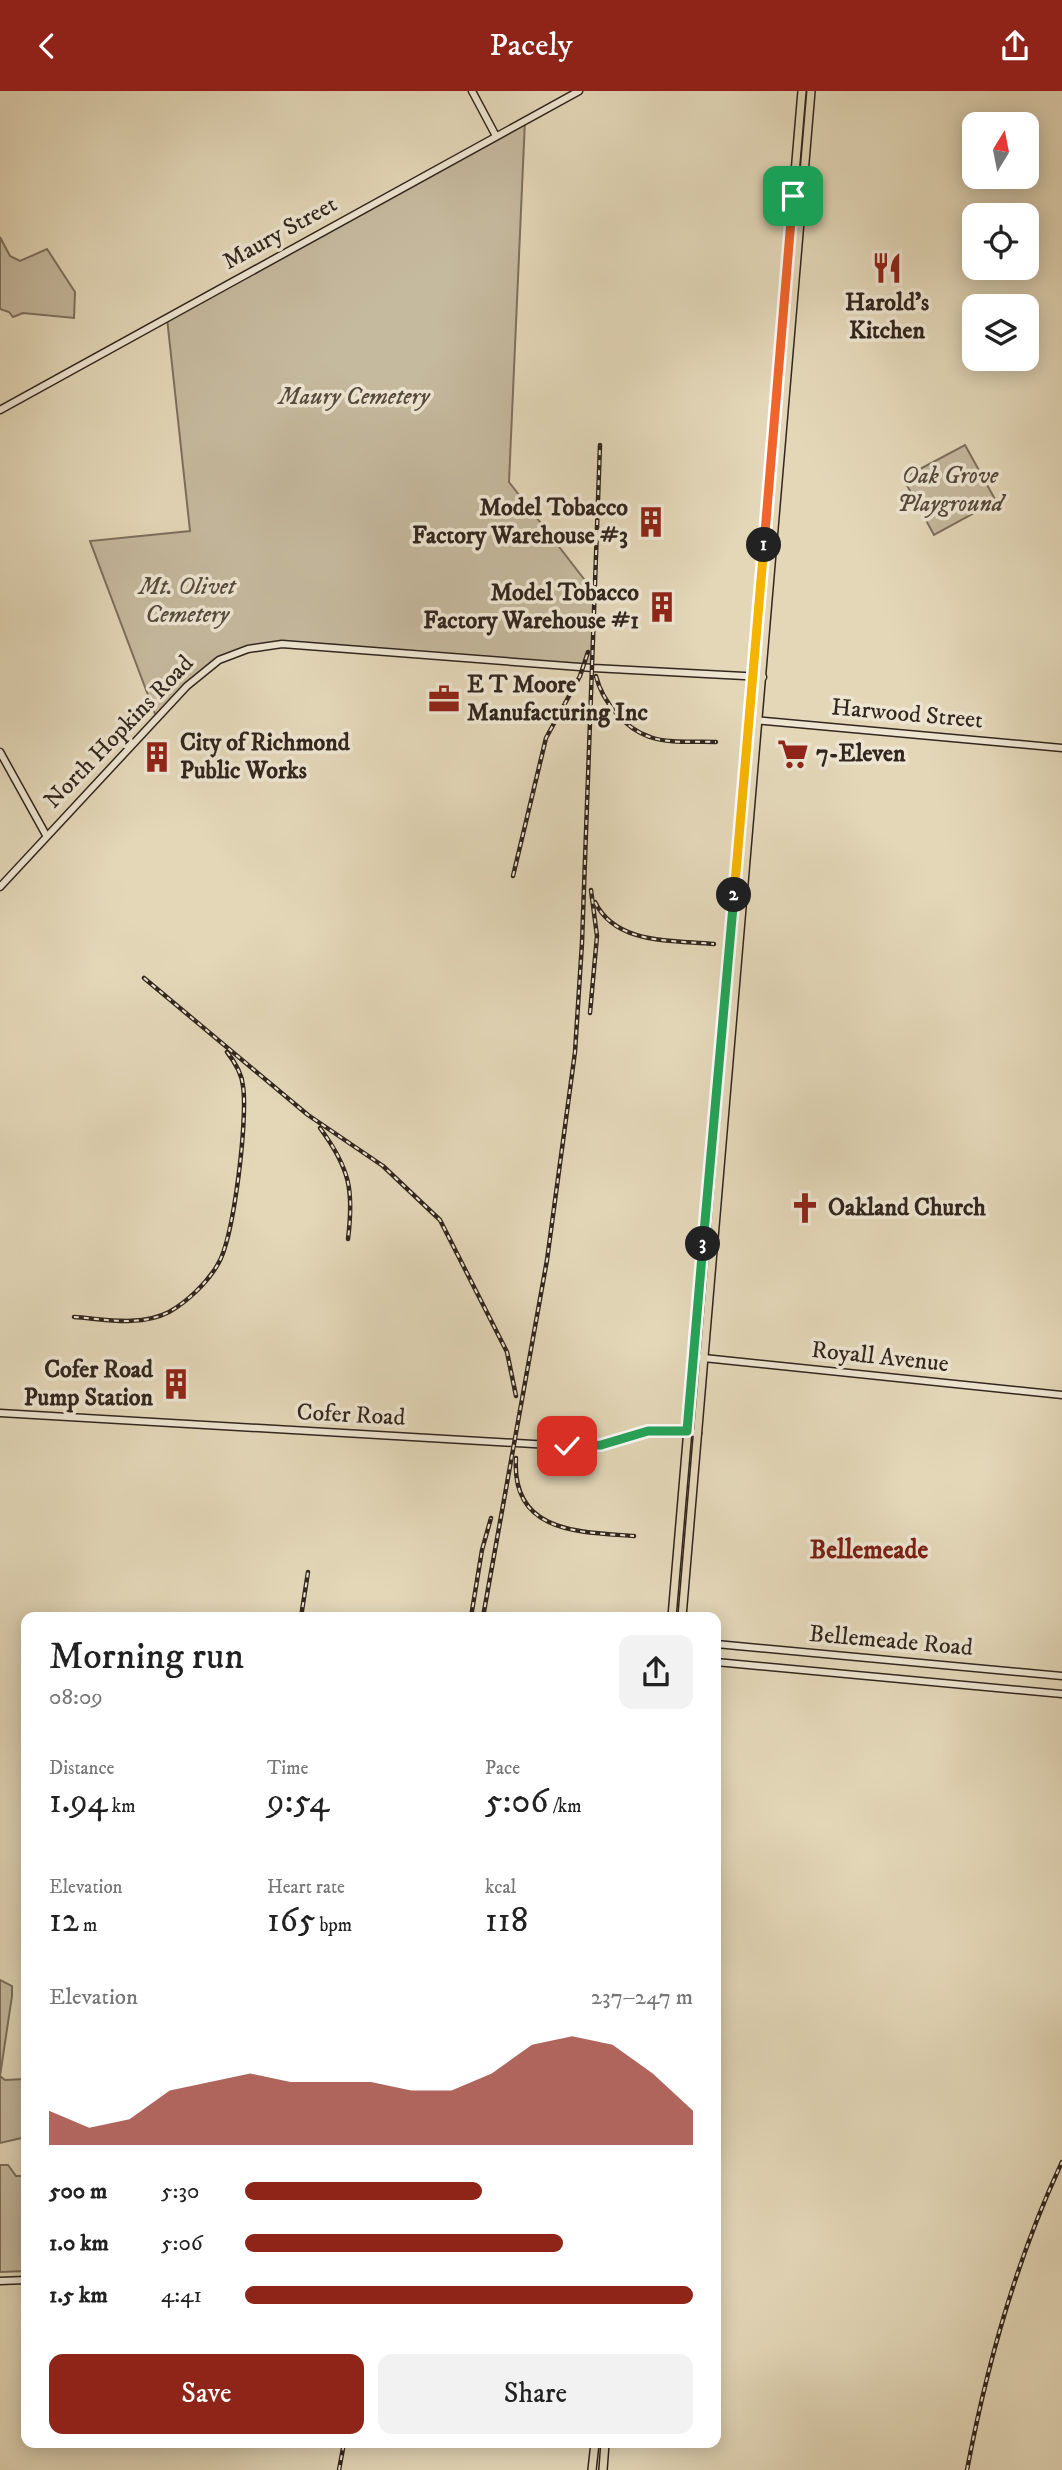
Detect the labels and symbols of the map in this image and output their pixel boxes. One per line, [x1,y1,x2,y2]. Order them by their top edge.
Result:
north arrow [962,112,1040,189]
pin [763,166,823,226]
street label: Maury Street [218,189,343,277]
restaurant icon: Harold's Kitchen [870,251,904,285]
place label: Harold's Kitchen [845,288,929,346]
park label: Maury Cemetery [277,382,431,412]
park label: Oak Grove Playground [897,461,1007,519]
place label: Model Tobacco Factory Warehouse #3 [412,493,628,551]
building icon: Model Tobacco Factory Warehouse #3 [634,505,668,539]
pin: 1 [746,527,782,563]
park label: Mt. Olivet Cemetery [137,572,237,630]
place label: Model Tobacco Factory Warehouse #1 [423,578,639,636]
building icon: Model Tobacco Factory Warehouse #1 [645,590,679,624]
street label: North Hopkins Road [38,649,200,815]
place label: E T Moore Manufacturing Inc [467,670,648,728]
office icon: E T Moore Manufacturing Inc [427,682,461,716]
street label: Harwood Street [830,692,984,736]
place label: City of Richmond Public Works [180,728,351,786]
supermarket icon: 7-Eleven [776,737,810,771]
place label: 7-Eleven [816,739,906,769]
building icon: City of Richmond Public Works [140,740,174,774]
pin: 2 [716,877,752,913]
church icon: Oakland Church [788,1191,822,1225]
place label: Oakland Church [828,1193,986,1223]
pin: 3 [686,1227,720,1261]
street label: Royall Avenue [810,1335,950,1379]
place label: Cofer Road Pump Station [24,1355,154,1413]
building icon: Cofer Road Pump Station [159,1367,193,1401]
street label: Cofer Road [296,1397,406,1433]
pin [537,1416,597,1476]
district label: Bellemeade [810,1534,928,1567]
street label: Bellemeade Road [808,1619,974,1663]

